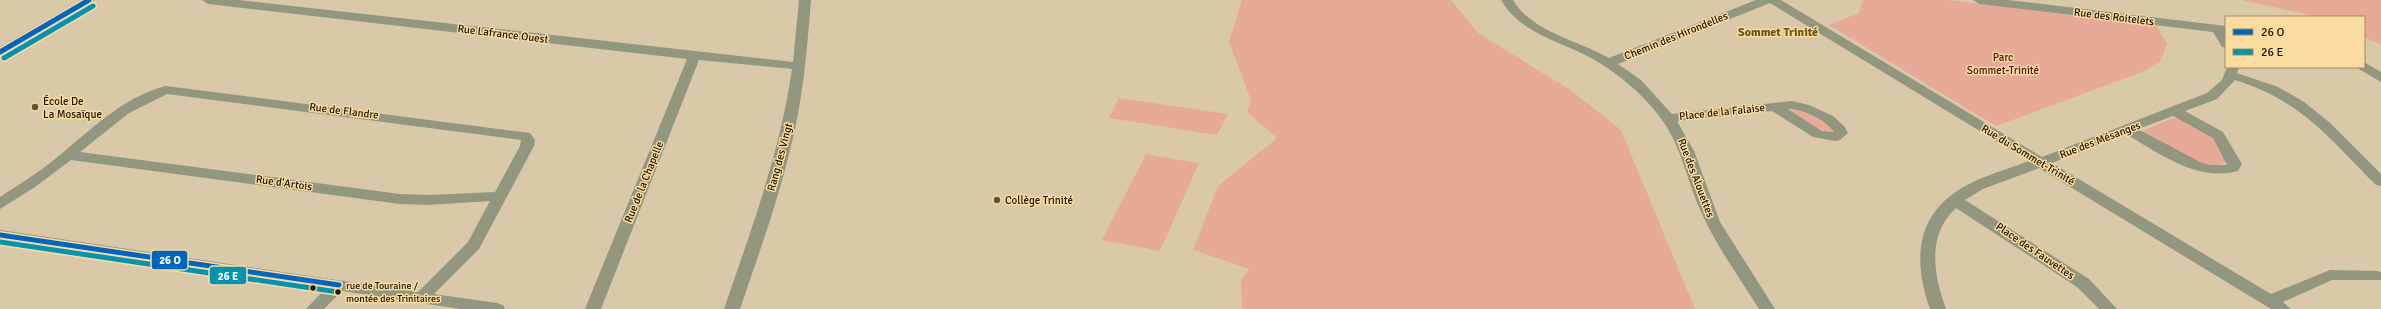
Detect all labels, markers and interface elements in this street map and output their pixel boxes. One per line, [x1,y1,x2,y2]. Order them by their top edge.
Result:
street label: Rue des Roitelets [2073,6,2155,28]
street label: Chemin des Hirondelles [1622,9,1730,63]
legend [2225,16,2365,68]
street label: Rue Lafrance Ouest [457,22,549,46]
district label: Sommet Trinité [1738,25,1818,40]
text: 26 O [2261,25,2285,40]
text: 26 E [2261,45,2284,60]
park label: Parc Sommet-Trinité [1967,51,2039,77]
place label: École De La Mosaïque [43,94,102,121]
street label: Rue de Flandre [309,100,379,122]
street label: Place de la Falaise [1678,101,1766,123]
marker: École De La Mosaïque [30,102,40,112]
street label: Rue des Mésanges [2058,119,2143,161]
street label: Rang des Vingt [765,121,795,192]
street label: Rue du Sommet-Trinité [1979,122,2077,188]
street label: Rue des Alouettes [1675,137,1717,220]
street label: Rue de la Chapelle [622,139,666,225]
street label: Rue d'Artois [255,173,313,193]
place label: Collège Trinité [1005,194,1073,207]
marker: Collège Trinité [992,195,1002,205]
street label: Place des Fauvettes [1993,220,2077,282]
line badge: 26 O [151,250,188,270]
text: 26 O [159,254,181,267]
line badge: 26 E [209,266,247,285]
text: 26 E [218,270,238,283]
place label: rue de Touraine / montée des Trinitaires [346,280,441,305]
unlabelled marker [308,283,318,293]
marker: rue de Touraine / montée des Trinitaires [333,287,343,297]

